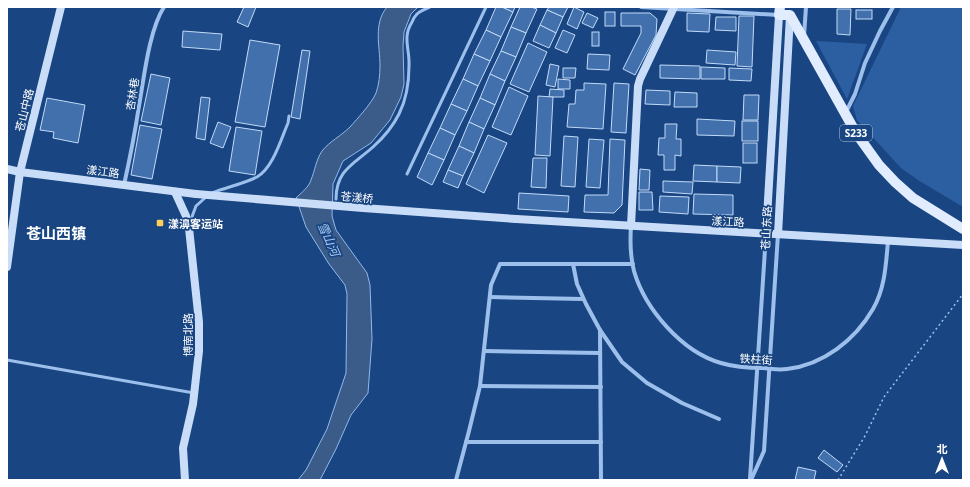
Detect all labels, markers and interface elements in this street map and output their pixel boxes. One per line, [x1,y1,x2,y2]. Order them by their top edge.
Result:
street label: 杏林巷 [122,77,142,111]
street label: 苍山中路 [11,87,37,133]
road number: S233 [840,125,872,141]
street label: 漾江路 [86,162,120,180]
street label: 苍漾桥 [340,188,374,206]
street label: 苍山东路 [757,206,775,250]
street label: 漾江路 [711,213,745,229]
place label: 漾濞客运站 [168,216,223,231]
marker: 漾濞客运站 [155,218,165,228]
water label: 雪山河 [314,219,345,261]
district label: 苍山西镇 [26,223,86,243]
street label: 博南北路 [180,313,195,357]
street label: 铁柱街 [739,350,773,368]
north arrow [922,439,962,479]
text: 北 [937,441,948,456]

